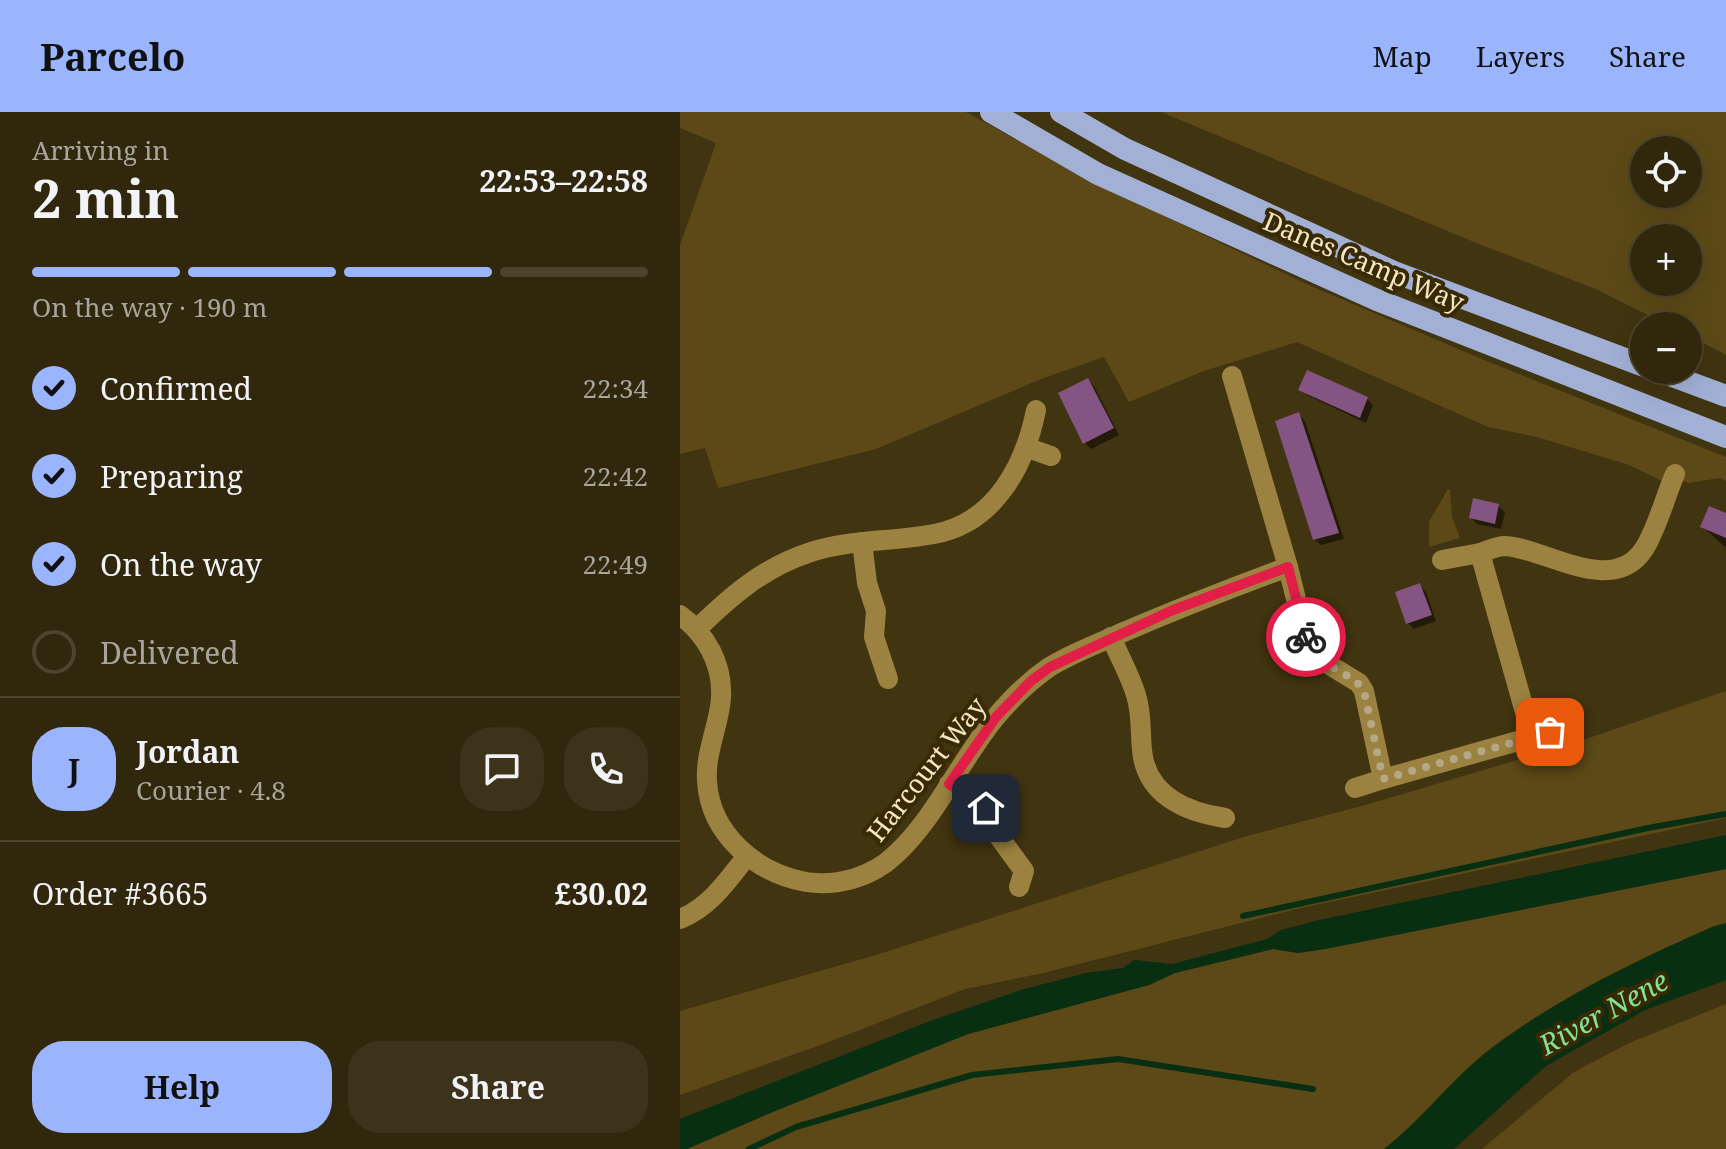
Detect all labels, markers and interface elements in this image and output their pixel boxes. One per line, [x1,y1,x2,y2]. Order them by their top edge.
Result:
text: Parcelo [40,30,185,82]
text: Map [1373,37,1432,75]
text: Layers [1476,37,1565,75]
text: Share [1609,37,1686,75]
text: Arriving in [32,132,169,168]
map controls [1630,136,1702,384]
button: locate [1630,136,1702,208]
text: 22:53–22:58 [479,160,648,201]
text: 2 min [32,162,179,233]
street label: Danes Camp Way [1258,202,1470,320]
button: + [1630,224,1702,296]
text: On the way · 190 m [32,289,267,325]
button: − [1630,312,1702,384]
icon: check [32,366,76,410]
text: Confirmed [100,368,252,409]
text: 22:34 [582,370,648,406]
icon: check [32,454,76,498]
text: Preparing [100,456,243,497]
text: 22:42 [582,458,648,494]
icon: check [32,542,76,586]
text: On the way [100,544,262,585]
text: 22:49 [582,546,648,582]
courier [1266,597,1346,677]
icon: bike [1284,615,1328,659]
text: Delivered [100,632,239,673]
street label: Harcourt Way [858,689,994,849]
pin [1516,698,1584,766]
icon: bag [1528,710,1572,754]
button: chat [460,727,544,811]
button: phone [564,727,648,811]
text: Jordan [136,731,239,772]
text: J [68,749,80,790]
text: Courier · 4.8 [136,772,286,808]
pin [952,774,1020,842]
icon: home [964,786,1008,830]
text: Order #3665 [32,873,209,914]
text: £30.02 [555,873,648,914]
water label: River Nene [1531,961,1675,1064]
button: Help [32,1041,332,1133]
button: Share [348,1041,648,1133]

